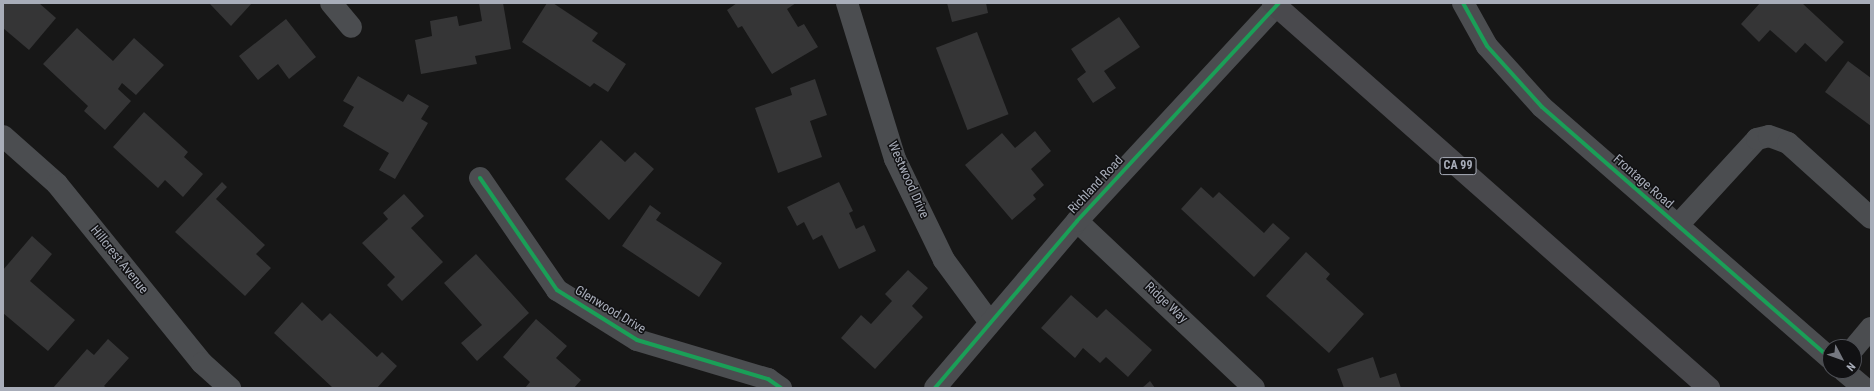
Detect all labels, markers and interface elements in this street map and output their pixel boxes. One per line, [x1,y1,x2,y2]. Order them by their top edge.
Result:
street label: Westwood Drive [884,139,932,221]
street label: Frontage Road [1610,152,1676,212]
street label: Richland Road [1065,153,1127,217]
road number: CA 99 [1439,156,1477,176]
street label: Hillcrest Avenue [87,223,151,297]
street label: Ridge Way [1141,279,1191,327]
street label: Glenwood Drive [572,283,648,337]
north arrow [1822,339,1862,379]
text: N [1844,360,1858,373]

